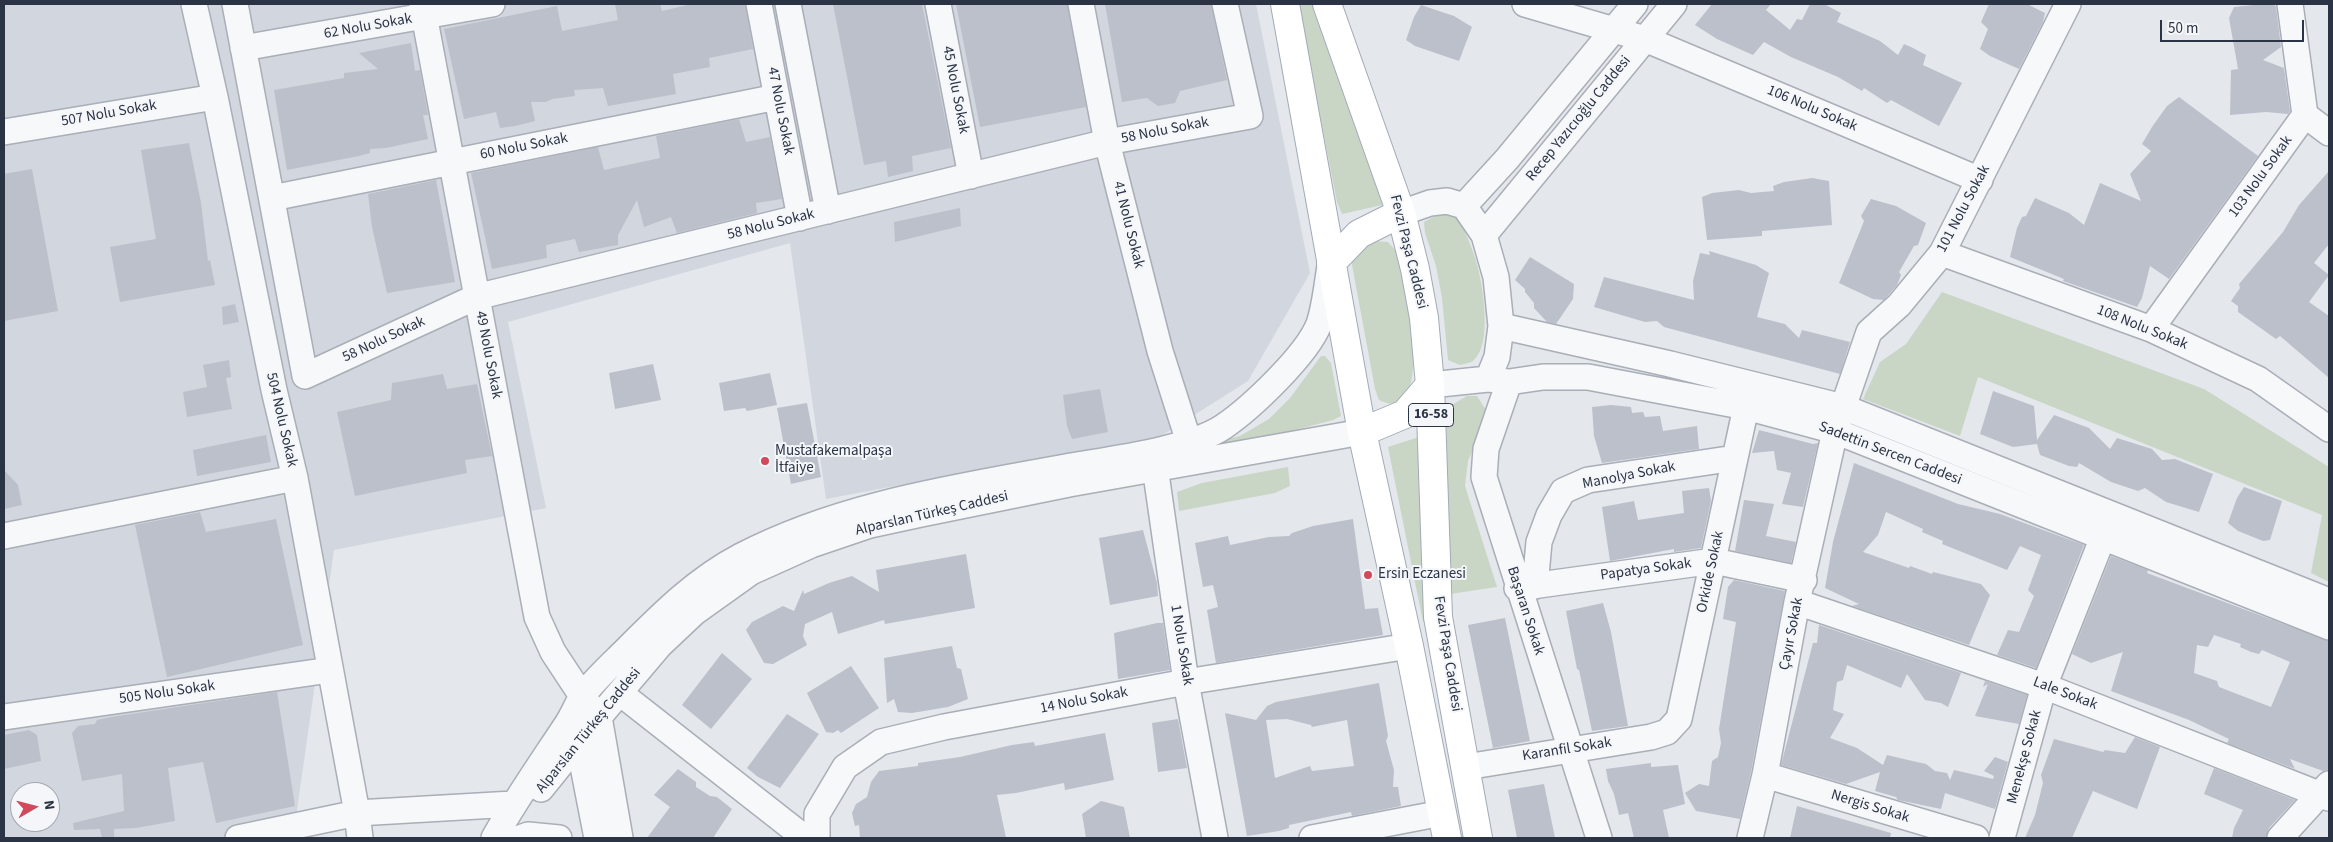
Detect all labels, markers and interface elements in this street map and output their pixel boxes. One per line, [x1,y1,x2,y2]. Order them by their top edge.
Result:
street label: 62 Nolu Sokak [323,10,413,44]
scale bar [2163,10,2307,42]
text: 50 m [2168,18,2198,39]
street label: 45 Nolu Sokak [938,45,972,135]
street label: Recep Yazıcıoğlu Caddesi [1523,53,1635,185]
street label: 47 Nolu Sokak [763,66,797,156]
street label: 106 Nolu Sokak [1764,82,1860,136]
street label: 507 Nolu Sokak [60,97,158,131]
street label: 58 Nolu Sokak [1120,114,1210,148]
street label: 60 Nolu Sokak [479,130,569,164]
street label: 103 Nolu Sokak [2225,133,2297,221]
street label: 101 Nolu Sokak [1933,162,1995,256]
street label: 41 Nolu Sokak [1108,180,1148,270]
street label: Fevzi Paşa Caddesi [1385,193,1431,311]
street label: 58 Nolu Sokak [726,205,816,245]
street label: 108 Nolu Sokak [2094,302,2190,354]
street label: 49 Nolu Sokak [471,310,505,400]
street label: 58 Nolu Sokak [340,313,428,367]
street label: 504 Nolu Sokak [261,371,301,469]
road number: 16-58 [1408,404,1454,426]
street label: Sadettin Sercen Caddesi [1816,418,1964,490]
place label: Mustafakemalpaşa İtfaiye [775,443,892,478]
marker: Mustafakemalpaşa İtfaiye [759,455,771,467]
street label: Manolya Sokak [1581,458,1677,494]
street label: Alparslan Türkeş Caddesi [854,488,1010,540]
street label: Orkide Sokak [1694,529,1728,615]
street label: Papatya Sokak [1599,555,1693,585]
street label: Başaran Sokak [1502,564,1548,658]
place label: Ersin Eczanesi [1378,566,1466,584]
marker: Ersin Eczanesi [1362,569,1374,581]
street label: Fevzi Paşa Caddesi [1429,595,1465,713]
street label: Çayır Sokak [1776,596,1808,672]
street label: 1 Nolu Sokak [1166,603,1196,687]
street label: Alparslan Türkeş Caddesi [533,665,645,797]
street label: Lale Sokak [2030,674,2100,714]
street label: 505 Nolu Sokak [118,677,216,709]
street label: 14 Nolu Sokak [1039,684,1129,718]
street label: Menekşe Sokak [2004,708,2046,806]
street label: Karanfil Sokak [1521,734,1613,766]
north arrow [10,782,60,832]
street label: Nergis Sokak [1829,787,1911,827]
text: N [38,799,59,811]

